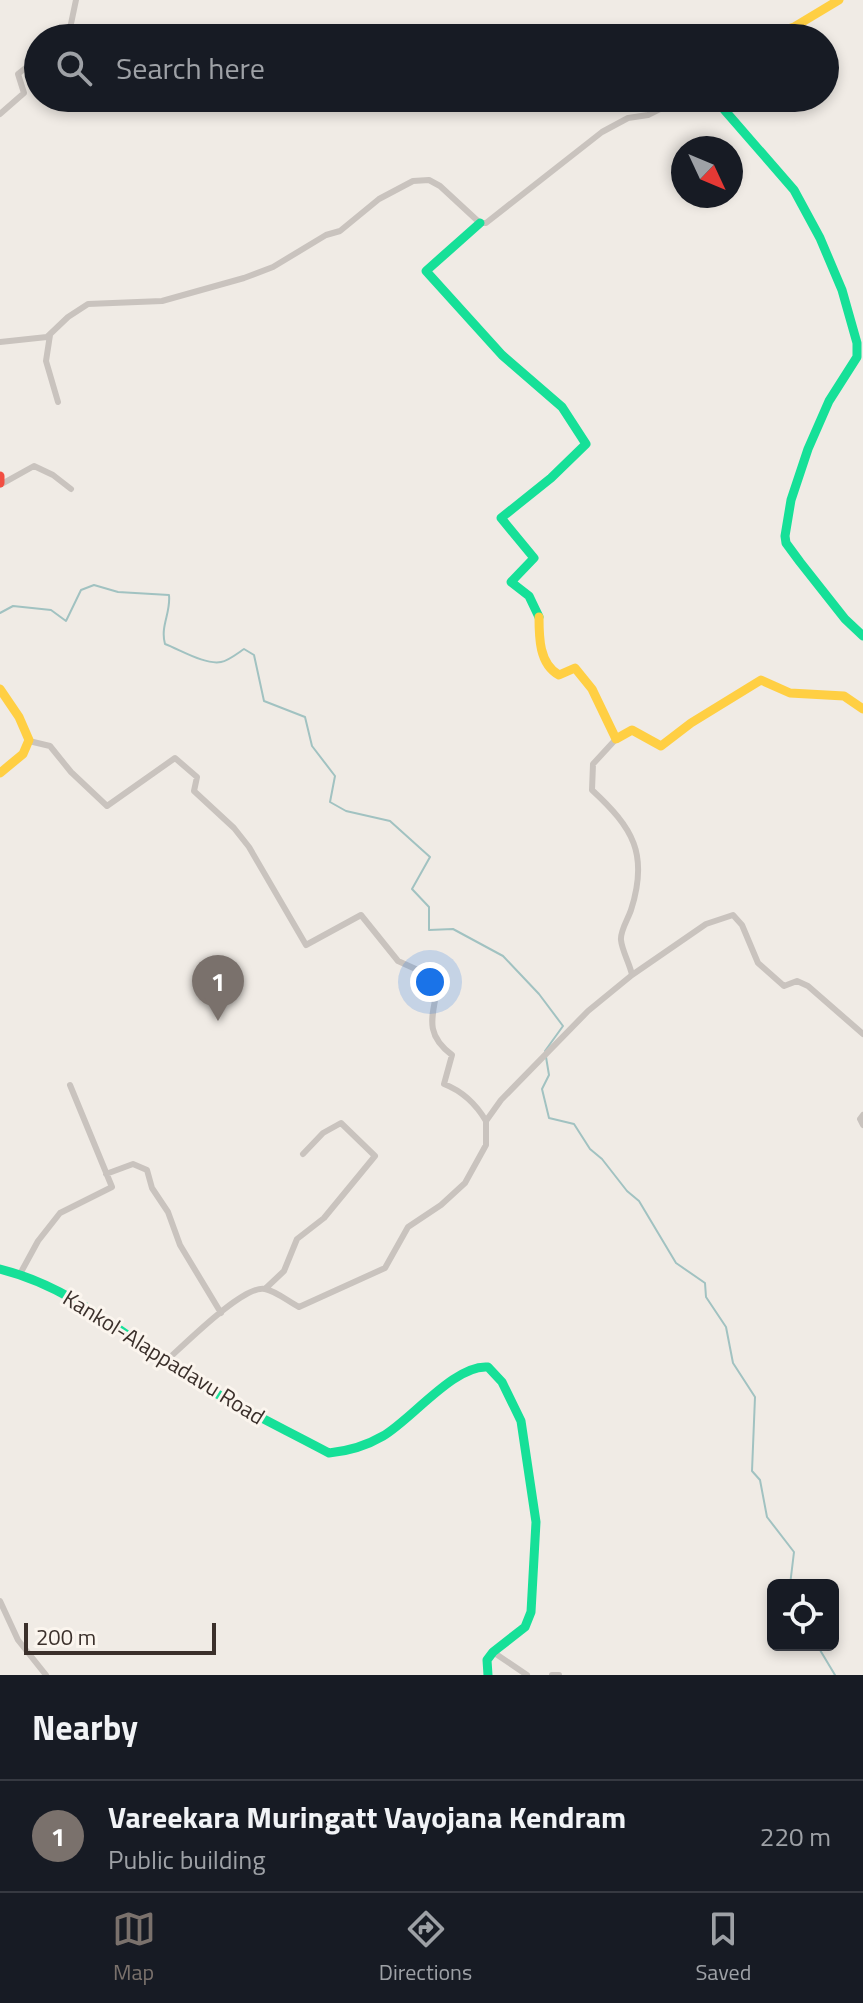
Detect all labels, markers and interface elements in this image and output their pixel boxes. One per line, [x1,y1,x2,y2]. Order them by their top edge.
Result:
search box [24,24,839,112]
text: Search here [116,45,265,91]
icon: search [52,46,96,90]
north arrow [671,136,743,208]
pin: 1 [192,955,244,1021]
your location [410,962,450,1002]
street label: Kankol-Alappadavu Road [56,1281,272,1433]
map controls [767,1579,839,1651]
button: locate [767,1579,839,1651]
scale bar [24,1619,216,1655]
text: 200 m [36,1620,96,1654]
text: Nearby [32,1701,138,1753]
text: Vareekara Muringatt Vayojana Kendram [108,1794,626,1840]
text: 1 [51,1817,65,1856]
text: 220 m [760,1817,831,1856]
text: Public building [108,1840,266,1879]
tab: Map [112,1907,156,1989]
tab: Directions [379,1907,472,1989]
tab: Saved [695,1907,751,1989]

